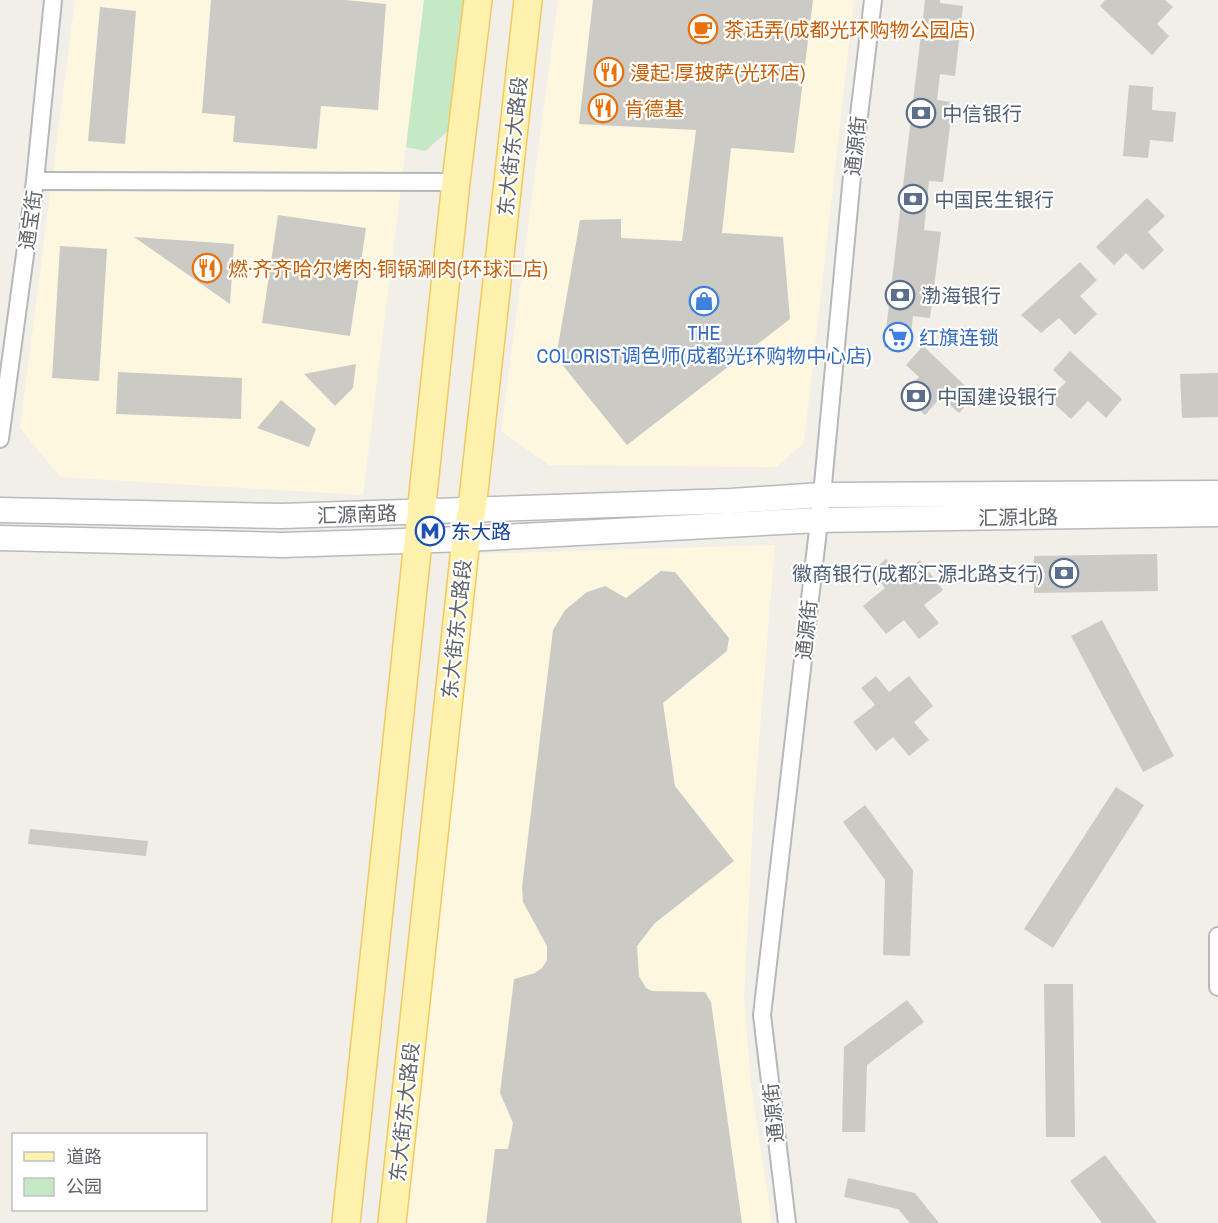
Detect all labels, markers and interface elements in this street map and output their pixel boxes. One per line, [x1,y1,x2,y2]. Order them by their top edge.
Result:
cafe icon: 茶话弄(成都光环购物公园店) [687,13,719,45]
place label: 茶话弄(成都光环购物公园店) [724,16,975,43]
restaurant icon: 漫起·厚披萨(光环店) [593,56,625,88]
place label: 漫起·厚披萨(光环店) [630,59,805,86]
street label: 东大街东大路段 [491,75,533,217]
restaurant icon: 肯德基 [587,92,619,124]
place label: 肯德基 [624,95,684,122]
bank icon: 中信银行 [905,97,937,129]
place label: 中信银行 [942,100,1022,127]
street label: 通源街 [838,115,872,177]
bank icon: 中国民生银行 [897,183,929,215]
place label: 中国民生银行 [934,186,1054,213]
street label: 通宝街 [12,188,48,252]
restaurant icon: 燃·齐齐哈尔烤肉·铜锅涮肉(环球汇店) [191,252,223,284]
place label: 燃·齐齐哈尔烤肉·铜锅涮肉(环球汇店) [228,255,548,282]
bank icon: 渤海银行 [884,279,916,311]
place label: 渤海银行 [921,282,1001,309]
shop icon: THE COLORIST调色师(成都光环购物中心店) [688,285,720,317]
place label: THE COLORIST调色师(成都光环购物中心店) [537,319,871,369]
supermarket icon: 红旗连锁 [882,321,914,353]
place label: 红旗连锁 [919,324,999,351]
bank icon: 中国建设银行 [900,380,932,412]
place label: 中国建设银行 [937,383,1057,410]
street label: 汇源南路 [317,499,397,529]
street label: 汇源北路 [978,503,1058,531]
metro station icon: 东大路 [414,515,446,547]
place label: 东大路 [451,518,511,545]
bank icon: 徽商银行(成都汇源北路支行) [1048,557,1080,589]
street label: 东大街东大路段 [435,558,477,700]
place label: 徽商银行(成都汇源北路支行) [792,560,1043,587]
street label: 通源街 [789,599,823,661]
street label: 东大街东大路段 [383,1041,425,1183]
street label: 通源街 [756,1082,790,1144]
legend [12,1133,207,1211]
text: 道路 [66,1144,102,1169]
text: 公园 [66,1174,102,1199]

